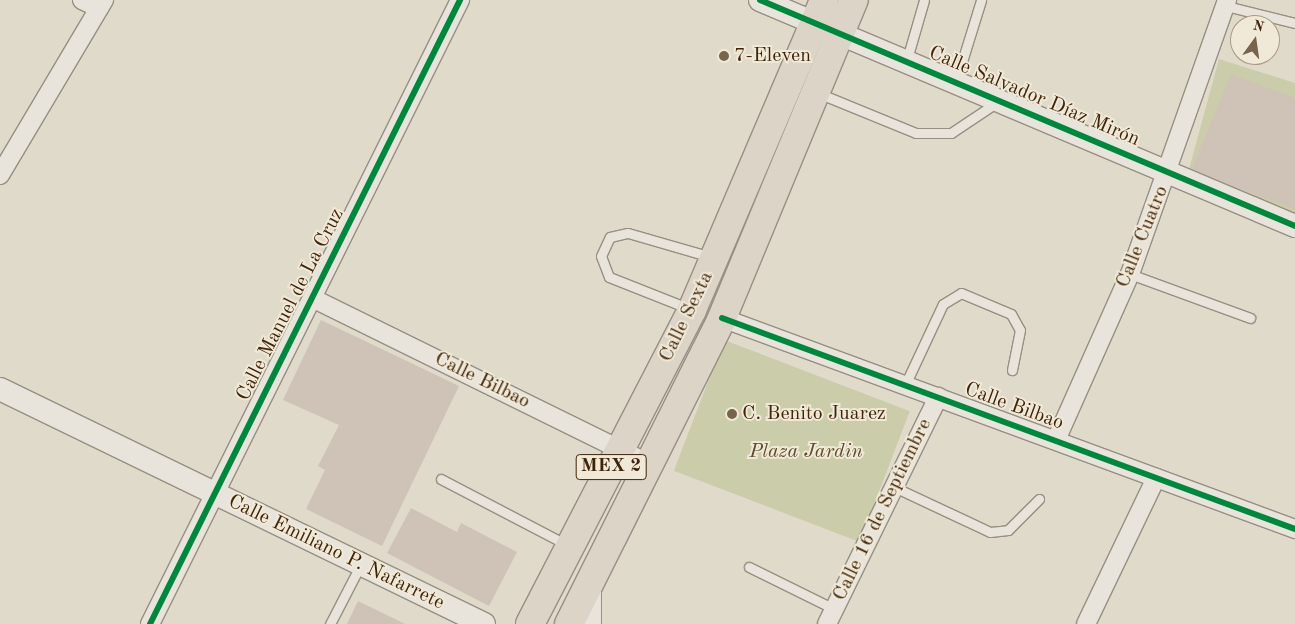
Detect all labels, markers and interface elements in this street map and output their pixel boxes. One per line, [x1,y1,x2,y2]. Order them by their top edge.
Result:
north arrow [1230,15,1280,65]
text: N [1251,18,1265,35]
street label: Calle Salvador Díaz Mirón [925,42,1143,152]
place label: 7-Eleven [734,44,811,68]
marker: 7-Eleven [718,50,730,62]
street label: Calle Cuatro [1112,182,1174,292]
street label: Calle Manuel de La Cruz [232,205,350,405]
street label: Calle Sexta [655,268,719,366]
street label: Calle Bilbao [430,348,534,414]
street label: Calle Bilbao [961,378,1067,436]
place label: C. Benito Juarez [742,402,886,426]
marker: C. Benito Juarez [726,408,738,420]
street label: Calle 16 de Septiembre [828,415,938,605]
park label: Plaza Jardin [749,440,863,464]
road number: MEX 2 [575,451,647,484]
street label: Calle Emiliano P. Nafarrete [224,490,448,616]

